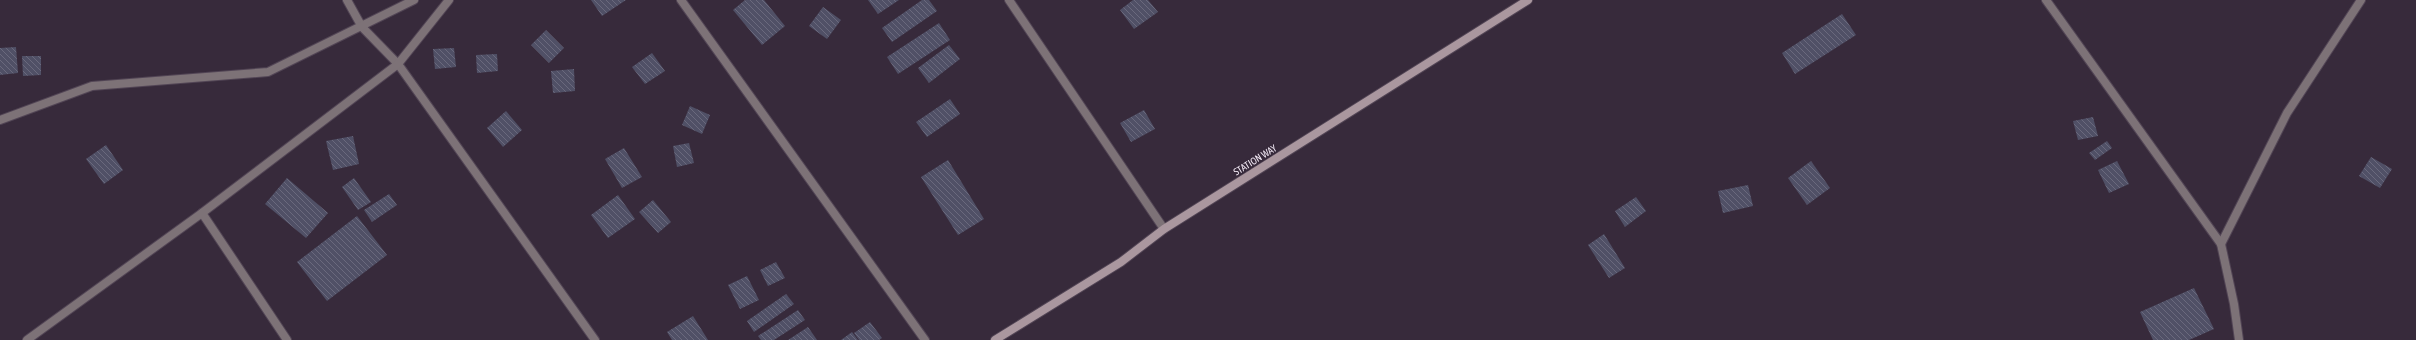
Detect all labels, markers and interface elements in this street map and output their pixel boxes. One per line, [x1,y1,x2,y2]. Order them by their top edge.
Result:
street label: STATION WAY [1231,142,1279,178]

